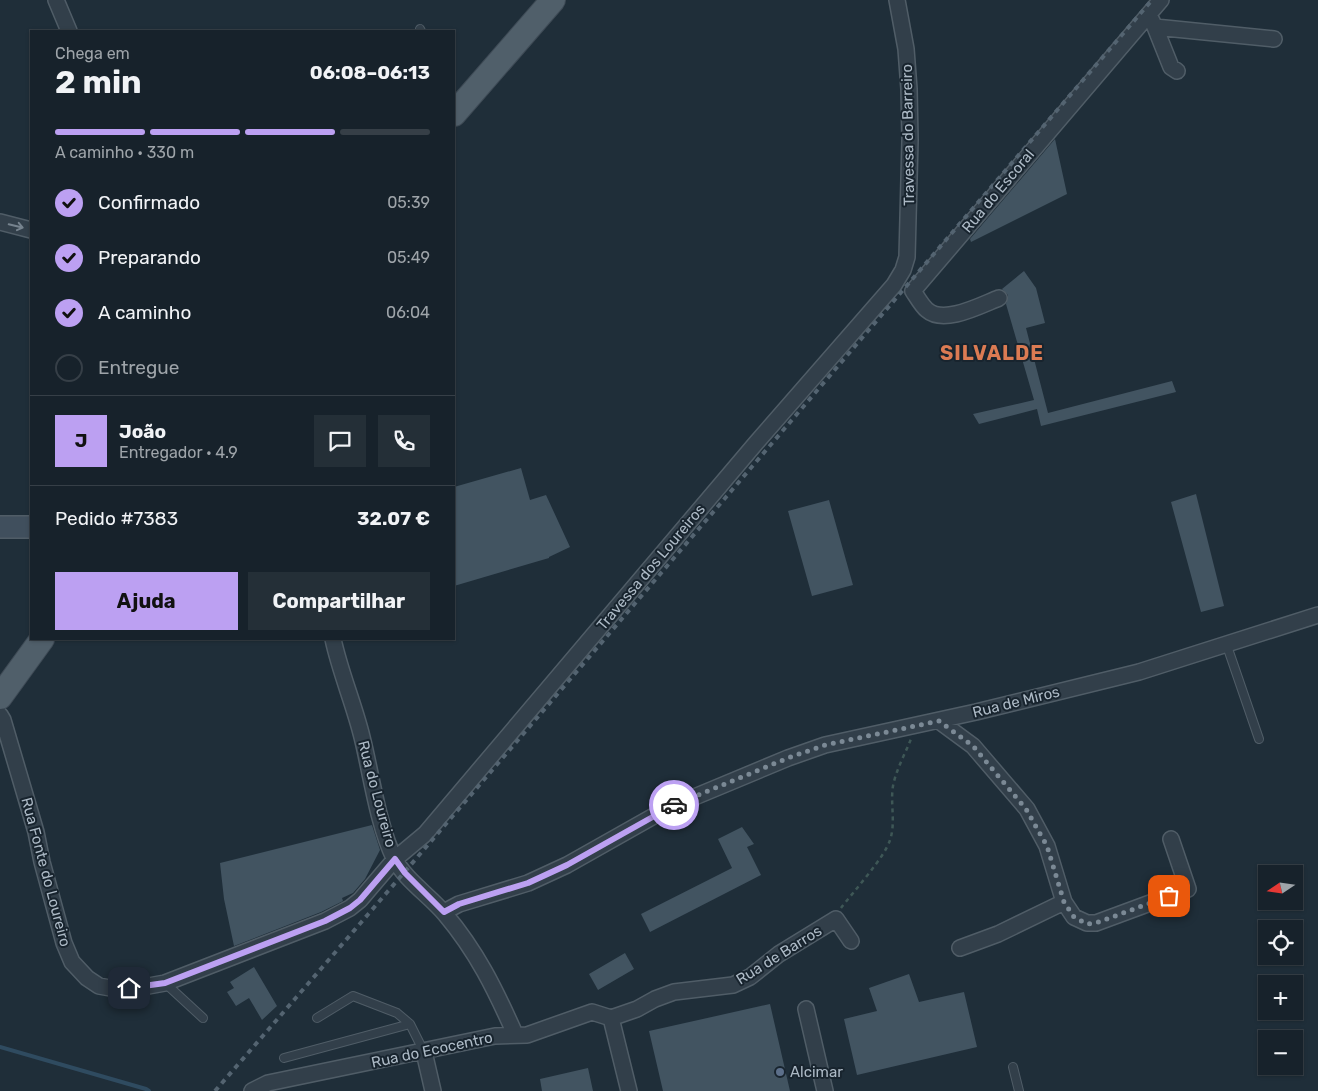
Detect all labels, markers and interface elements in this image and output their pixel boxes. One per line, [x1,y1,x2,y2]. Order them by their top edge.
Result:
text: Chega em [55,44,130,63]
text: 06:08–06:13 [310,61,430,84]
text: 2 min [55,63,142,101]
street label: Travessa do Barreiro [898,64,918,206]
text: A caminho · 330 m [55,143,194,162]
street label: Rua do Escoral [958,146,1038,236]
icon: check [55,189,83,217]
text: Confirmado [98,191,200,214]
text: 05:39 [387,193,430,212]
one-way arrow [7,222,23,231]
icon: check [55,244,83,272]
text: Preparando [98,246,201,269]
text: 05:49 [387,248,430,267]
icon: check [55,299,83,327]
text: A caminho [98,301,191,324]
text: 06:04 [386,303,430,322]
district label: SILVALDE [940,341,1044,365]
text: Entregue [98,356,179,379]
button: chat [314,415,366,467]
button: phone [378,415,430,467]
text: João [119,420,166,443]
text: J [75,429,87,452]
text: Entregador · 4.9 [119,443,238,462]
street label: Travessa dos Loureiros [593,500,709,634]
text: Pedido #7383 [55,507,178,530]
text: 32.07 € [357,507,430,530]
button: Ajuda [55,572,238,630]
button: Compartilhar [248,572,430,630]
street label: Rua de Miros [971,682,1062,722]
street label: Rua do Loureiro [354,739,400,849]
courier [649,780,699,830]
icon: car [660,791,688,819]
street label: Rua Fonte do Loureiro [17,795,75,949]
north arrow [1258,865,1302,910]
map controls [1258,865,1303,1075]
pin [1148,875,1190,917]
icon: bag [1155,882,1183,910]
button: locate [1258,920,1303,965]
street label: Rua de Barros [733,921,825,988]
pin [108,967,150,1009]
icon: home [115,974,143,1002]
button: + [1258,975,1303,1020]
street label: Rua do Ecocentro [370,1028,494,1072]
button: − [1258,1030,1303,1075]
place label: Alcimar [790,1063,843,1081]
marker: Alcimar [774,1066,786,1078]

